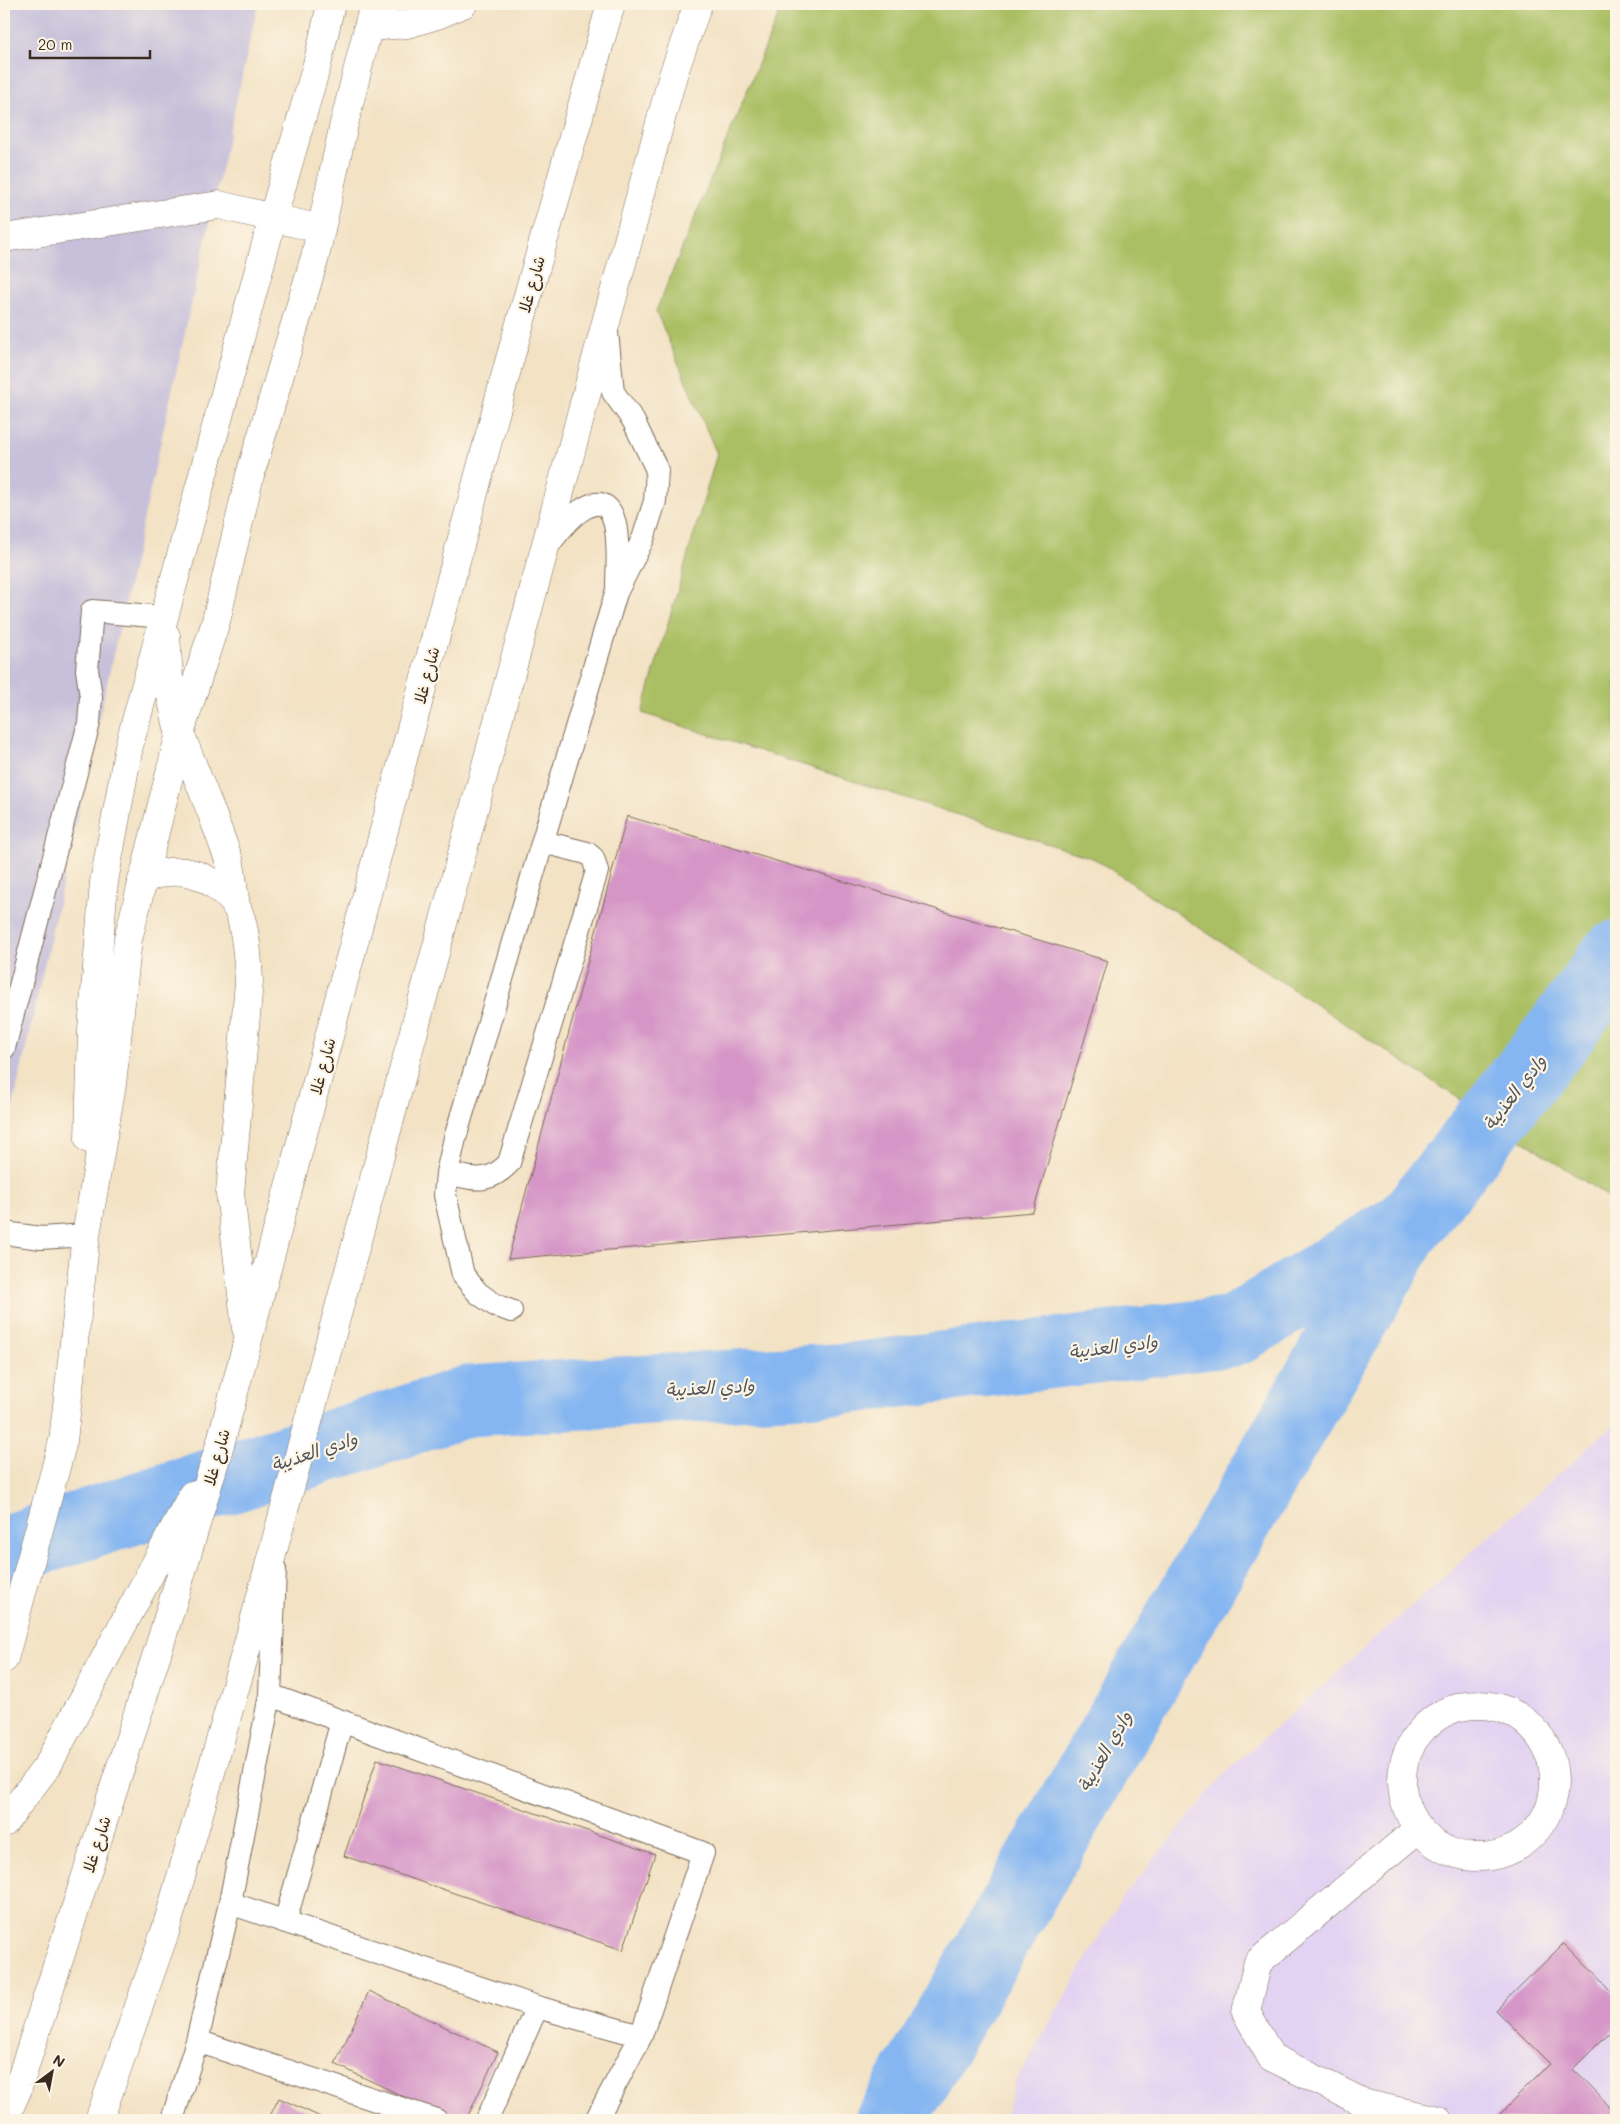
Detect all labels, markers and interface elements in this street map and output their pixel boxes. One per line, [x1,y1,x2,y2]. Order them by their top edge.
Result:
scale bar [30,28,150,60]
text: 20 m [38,34,72,54]
street label: شارع غلا [513,253,551,315]
street label: شارع غلا [408,644,446,706]
street label: شارع غلا [304,1035,342,1097]
water label: وادي العذيبة [1477,1049,1553,1136]
water label: وادي العذيبة [1067,1329,1160,1365]
water label: وادي العذيبة [665,1373,756,1403]
street label: شارع غلا [198,1426,236,1488]
water label: وادي العذيبة [268,1426,361,1478]
water label: وادي العذيبة [1071,1706,1139,1797]
street label: شارع غلا [77,1813,117,1876]
north arrow [28,2046,78,2096]
text: N [50,2050,69,2071]

